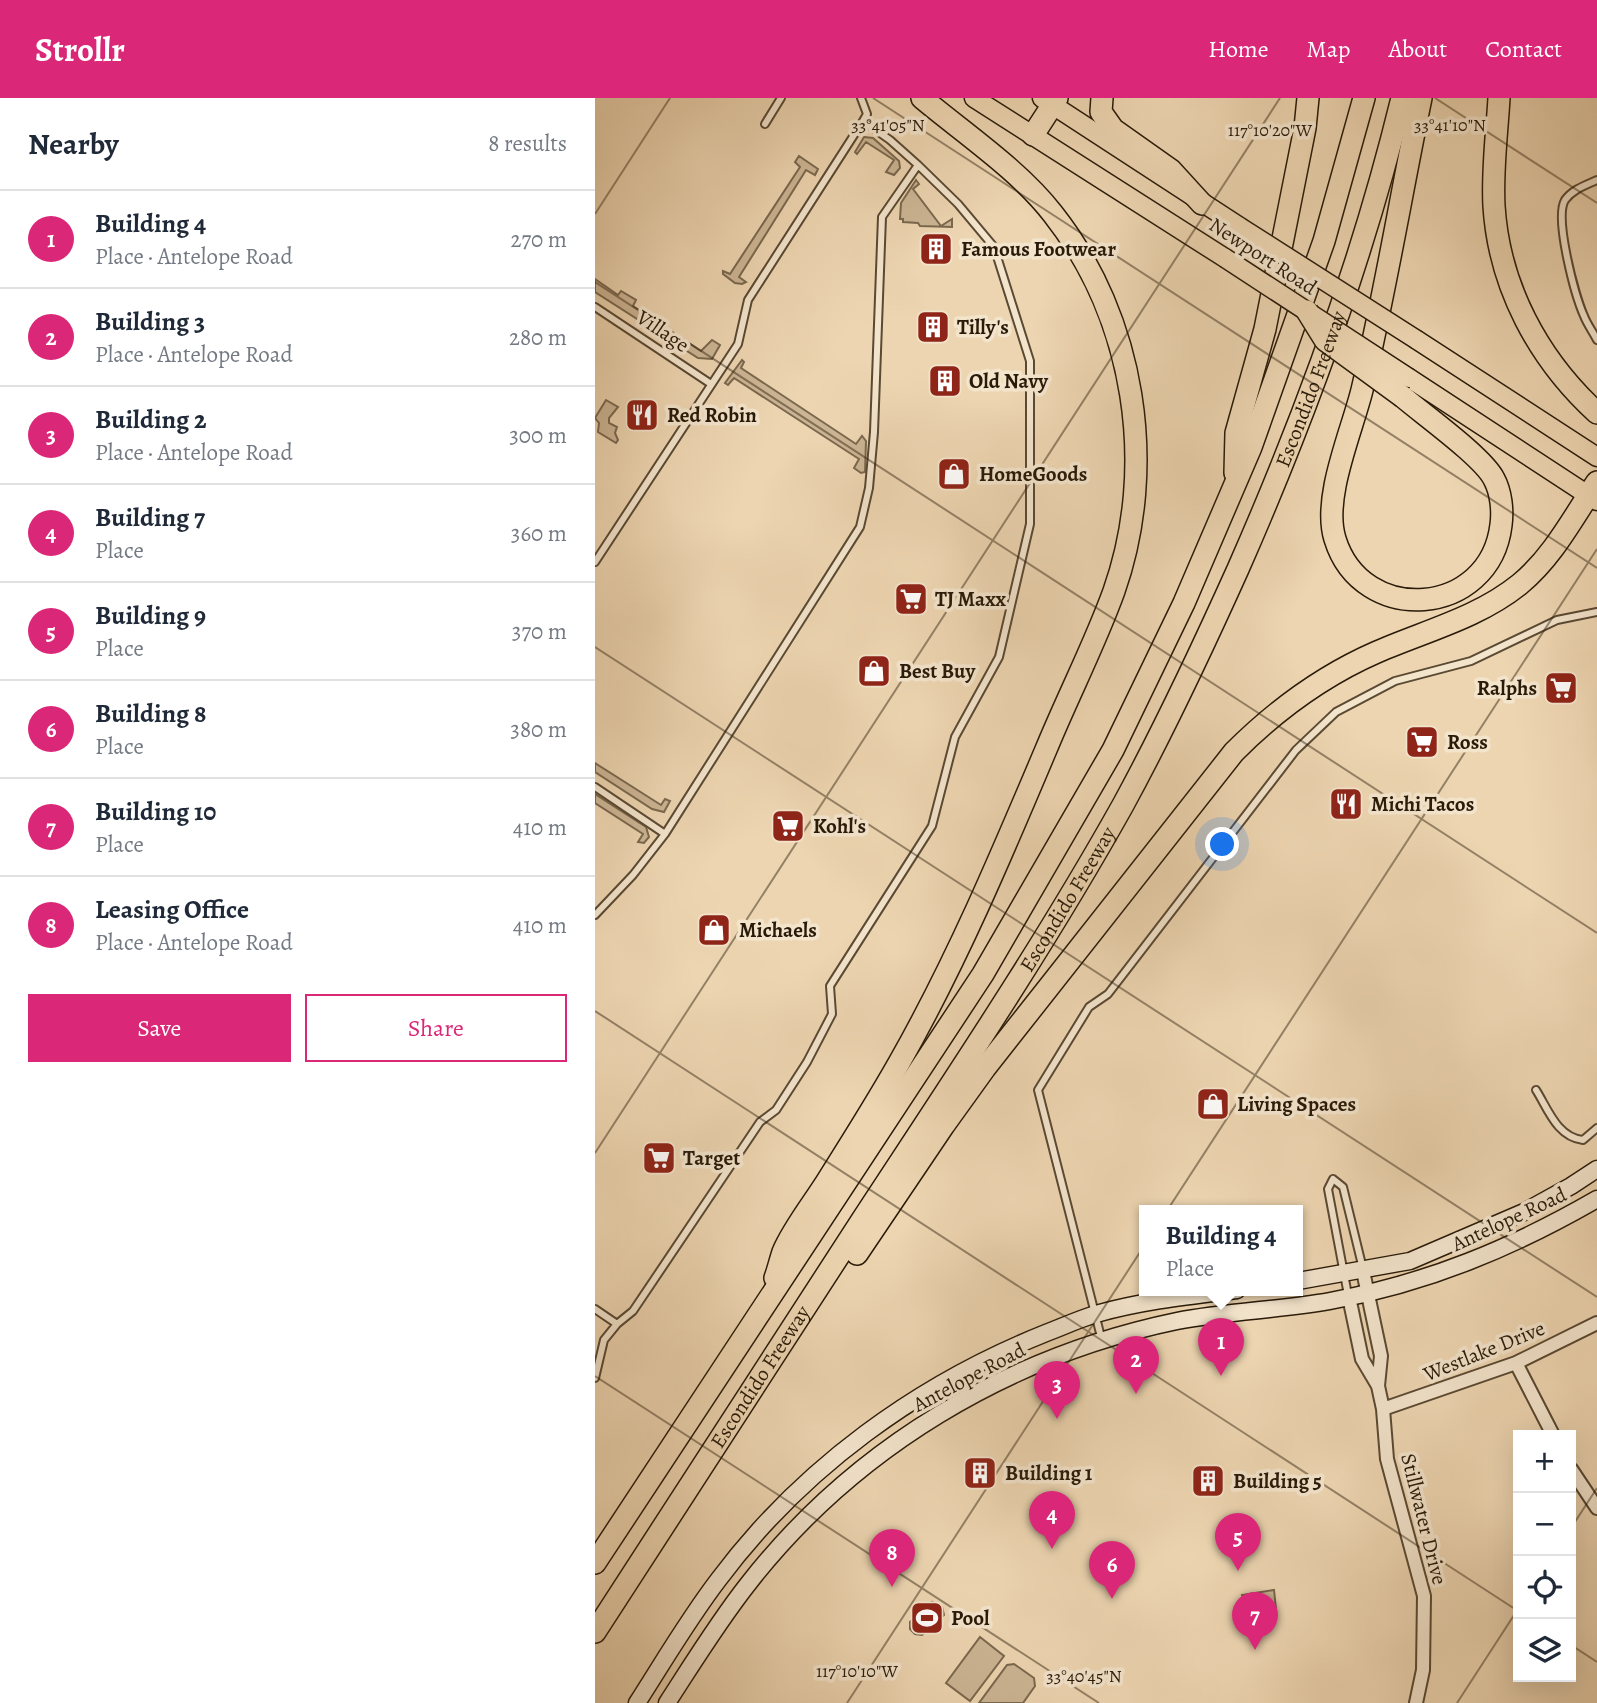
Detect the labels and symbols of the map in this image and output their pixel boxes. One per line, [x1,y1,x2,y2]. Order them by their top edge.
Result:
text: 33°41'05"N [851,113,925,137]
text: 33°41'10"N [1414,113,1486,137]
text: 117°10'20"W [1228,118,1312,142]
street label: Newport Road [1204,211,1323,302]
building icon: Famous Footwear [917,230,955,268]
place label: Famous Footwear [961,235,1116,263]
street label: Village [630,303,695,359]
street label: Escondido Freeway [1269,307,1353,471]
building icon: Tilly's [914,308,952,346]
place label: Tilly's [957,313,1009,341]
building icon: Old Navy [926,362,964,400]
place label: Old Navy [969,367,1049,395]
restaurant icon: Red Robin [623,396,661,434]
place label: Red Robin [667,401,757,429]
shop icon: HomeGoods [935,455,973,493]
place label: HomeGoods [979,460,1087,488]
supermarket icon: TJ Maxx [892,580,930,618]
place label: TJ Maxx [935,585,1007,613]
shop icon: Best Buy [855,652,893,690]
place label: Best Buy [899,657,977,685]
supermarket icon: Ralphs [1542,669,1580,707]
place label: Ralphs [1477,674,1537,702]
supermarket icon: Ross [1403,723,1441,761]
place label: Ross [1447,728,1488,756]
restaurant icon: Michi Tacos [1327,785,1365,823]
place label: Michi Tacos [1371,790,1474,818]
supermarket icon: Kohl's [769,807,807,845]
place label: Kohl's [813,812,866,840]
street label: Escondido Freeway [1013,821,1122,977]
your location [1205,827,1239,861]
shop icon: Michaels [695,911,733,949]
place label: Michaels [739,916,817,944]
shop icon: Living Spaces [1194,1085,1232,1123]
place label: Living Spaces [1237,1090,1356,1118]
supermarket icon: Target [640,1139,678,1177]
place label: Target [683,1144,740,1172]
street label: Antelope Road [1446,1180,1572,1258]
street label: Escondido Freeway [703,1299,817,1454]
street label: Westlake Drive [1418,1314,1549,1388]
pin: 1 [1198,1318,1244,1376]
street label: Antelope Road [907,1335,1031,1419]
pin: 2 [1113,1336,1159,1394]
pin: 3 [1034,1361,1080,1419]
street label: Stillwater Drive [1394,1451,1454,1587]
building icon: Building 1 [961,1454,999,1492]
place label: Building 1 [1005,1459,1093,1487]
building icon: Building 5 [1189,1462,1227,1500]
place label: Building 5 [1233,1467,1322,1495]
pin: 4 [1029,1491,1075,1549]
pin: 5 [1215,1513,1261,1571]
pin: 8 [869,1529,915,1587]
pin: 6 [1089,1541,1135,1599]
pin: 7 [1232,1592,1278,1650]
sports icon: Pool [908,1599,946,1637]
place label: Pool [951,1604,990,1632]
text: 117°10'10"W [816,1659,898,1683]
text: 33°40'45"N [1046,1664,1122,1688]

